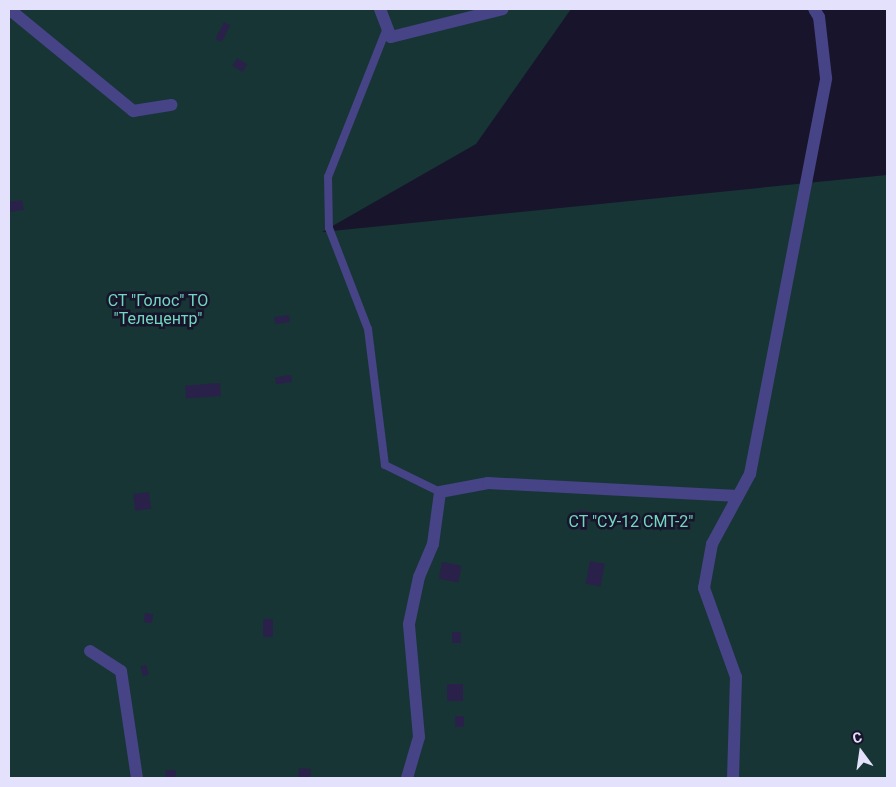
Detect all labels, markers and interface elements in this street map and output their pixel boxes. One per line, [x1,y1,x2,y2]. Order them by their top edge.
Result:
park label: СТ "Голос" ТО "Телецентр" [107,291,209,329]
park label: СТ "СУ-12 СМТ-2" [568,512,694,532]
north arrow [836,727,886,777]
text: С [851,729,864,746]

